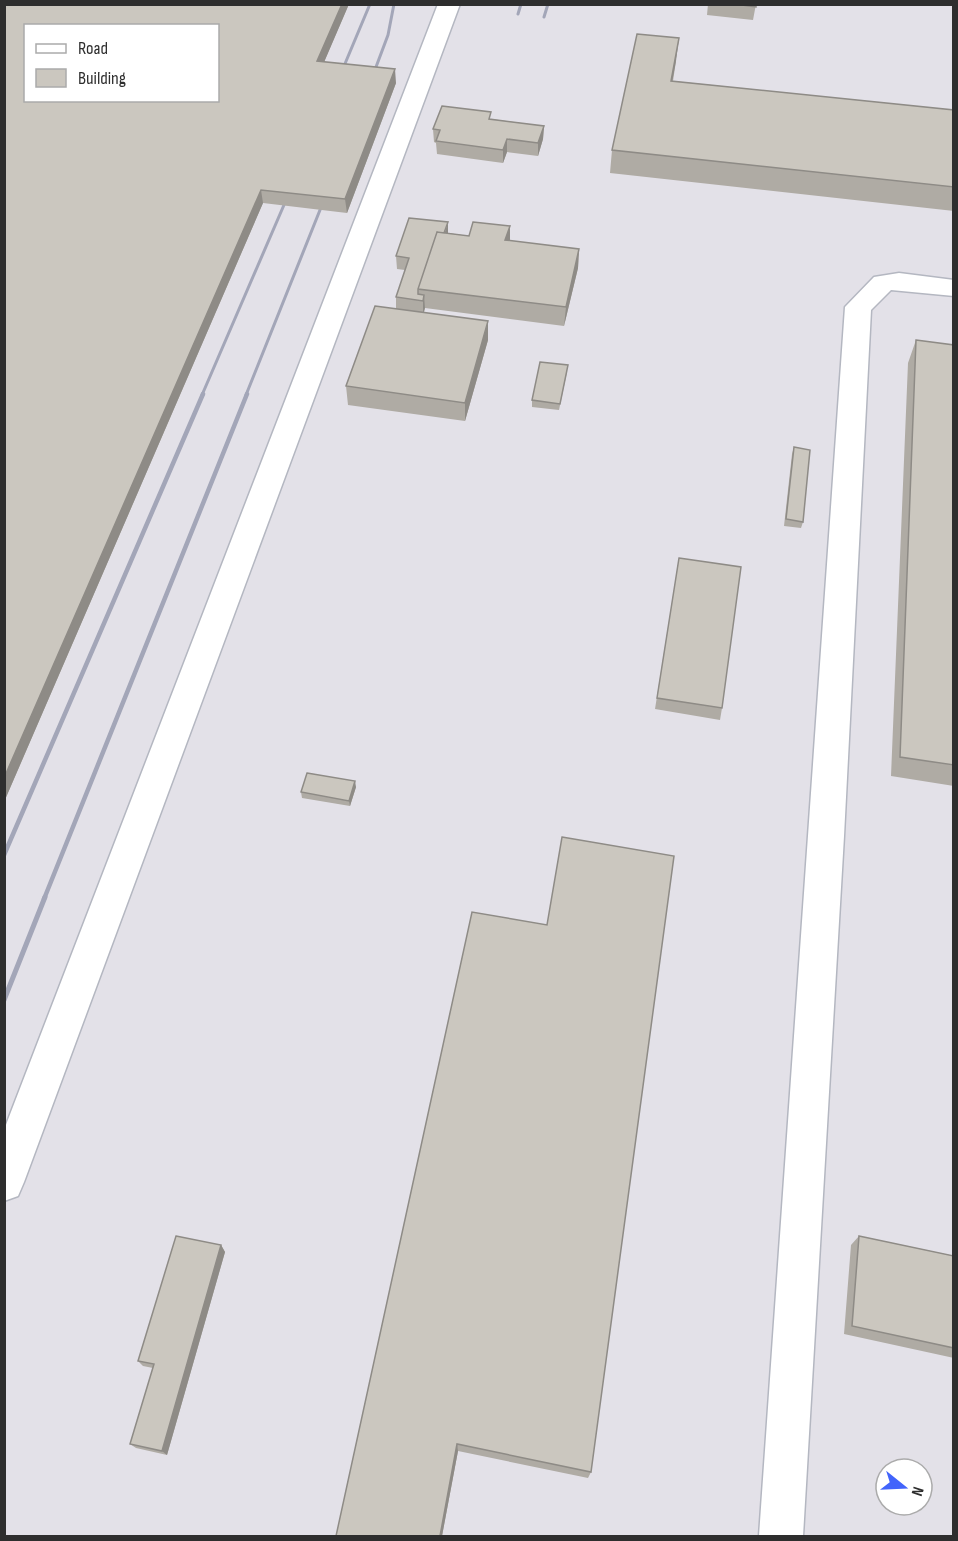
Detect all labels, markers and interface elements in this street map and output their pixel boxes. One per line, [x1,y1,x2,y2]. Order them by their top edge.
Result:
legend [24,24,219,102]
text: Road [78,38,108,59]
text: Building [78,68,126,89]
north arrow [874,1457,934,1517]
text: N [906,1484,927,1498]

